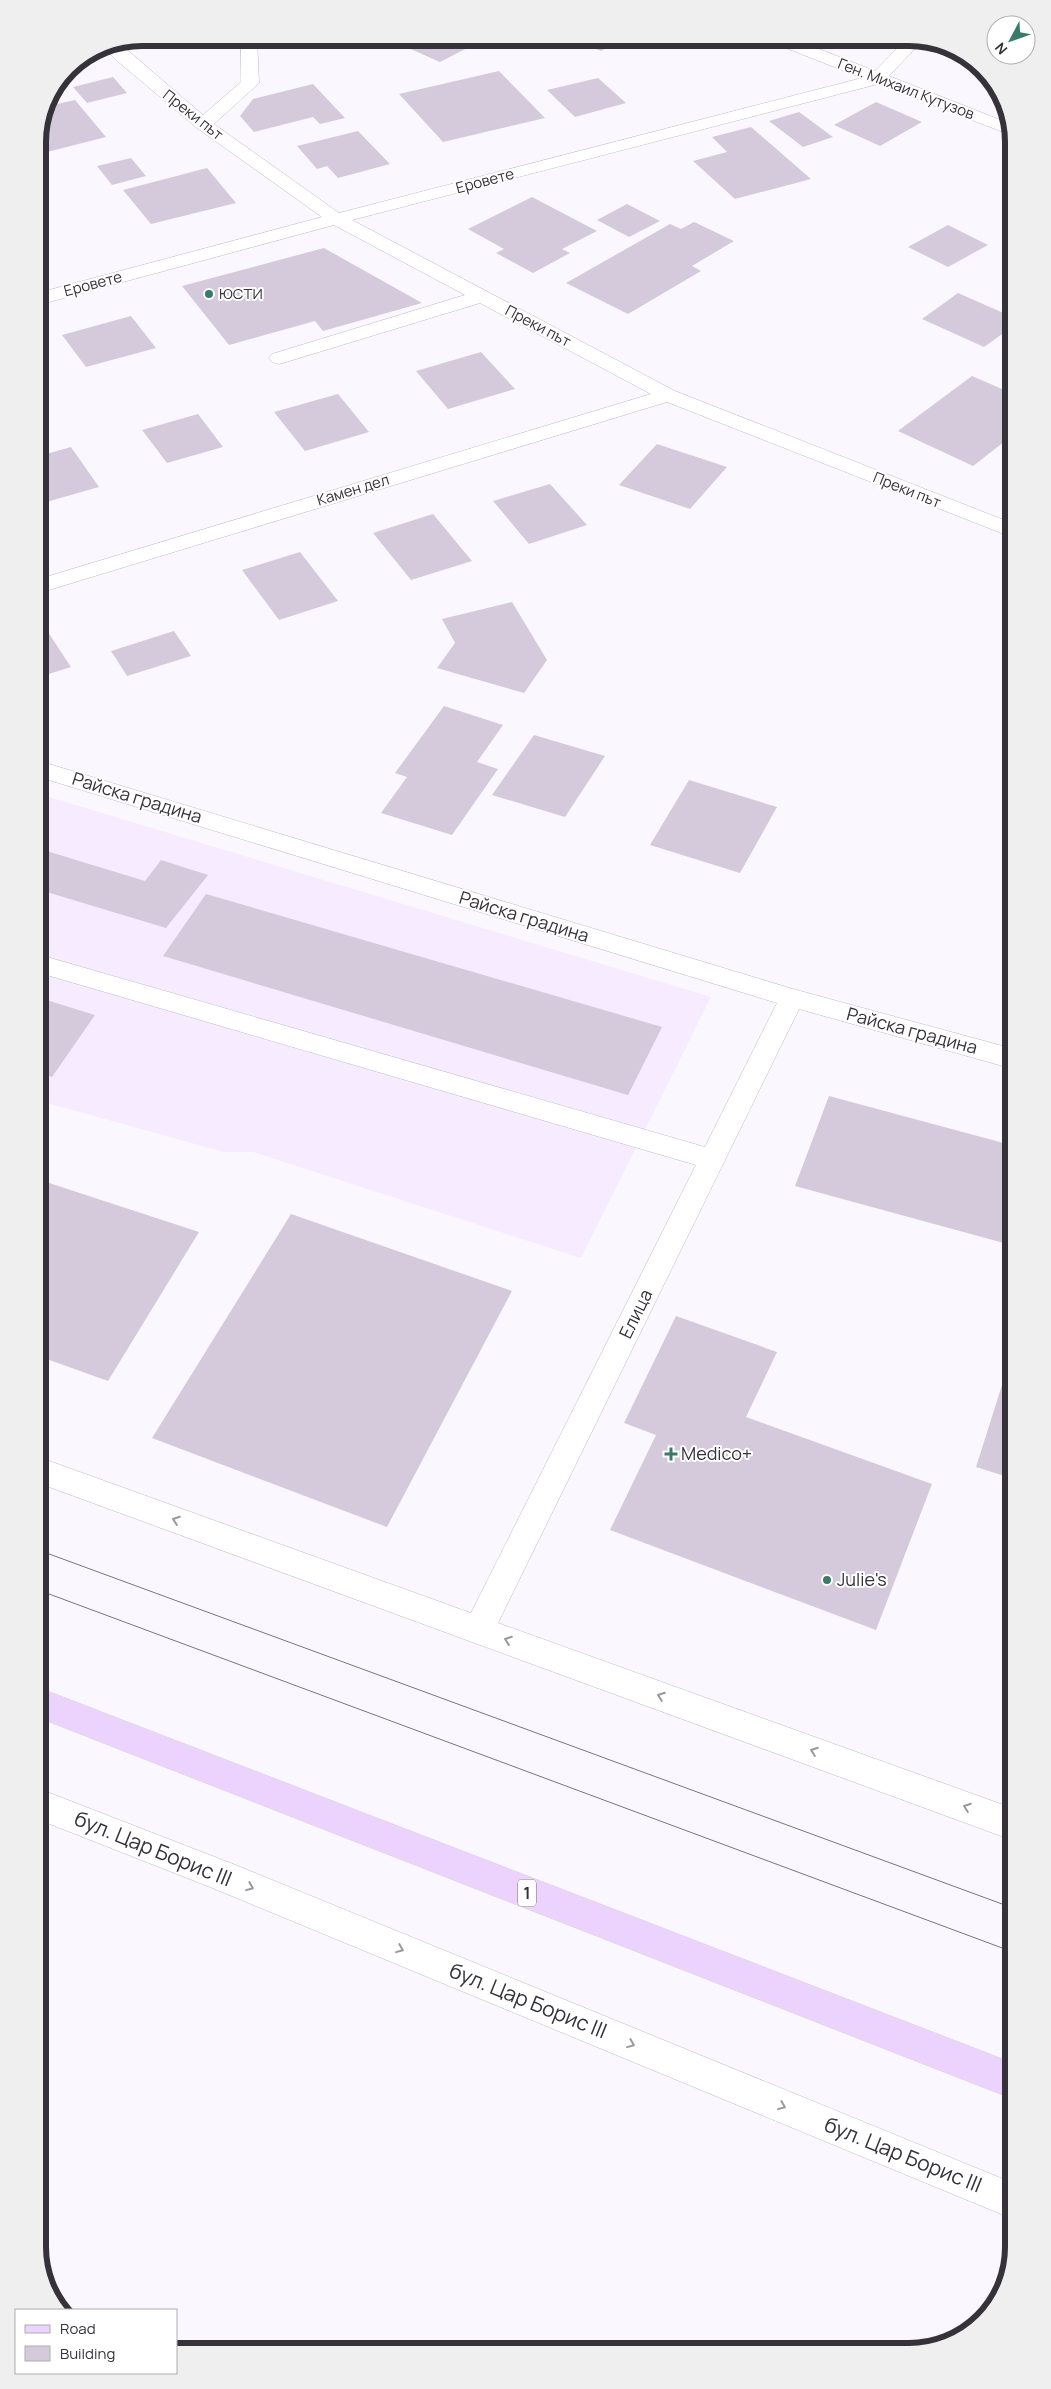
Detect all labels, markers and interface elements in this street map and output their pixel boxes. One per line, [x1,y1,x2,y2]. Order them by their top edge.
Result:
north arrow [986,15,1036,65]
text: N [990,39,1011,59]
street label: Ген. Михаил Кутузов [835,53,977,124]
street label: Преки път [159,84,228,145]
street label: Еровете [453,163,516,198]
street label: Еровете [61,266,124,301]
place label: ЮСТИ [219,283,263,304]
marker: ЮСТИ [203,288,215,300]
street label: Преки път [502,300,575,352]
street label: Преки път [870,466,945,513]
street label: Камен дел [314,469,392,510]
street label: Райска градина [70,766,205,828]
street label: Райска градина [457,885,592,947]
street label: Райска градина [844,1001,980,1059]
street label: Елица [613,1285,657,1342]
place label: Medico+ [681,1441,752,1465]
marker: Medico+ [665,1448,677,1460]
one-way arrow [173,1516,181,1526]
place label: Julie's [837,1567,887,1591]
marker: Julie's [821,1574,833,1586]
one-way arrow [505,1636,513,1646]
one-way arrow [657,1692,666,1702]
one-way arrow [810,1747,819,1757]
one-way arrow [963,1803,971,1813]
street label: бул. Цар Борис III [70,1804,236,1892]
road number: 1 [518,1880,536,1906]
one-way arrow [245,1881,254,1891]
one-way arrow [395,1943,404,1953]
street label: бул. Цар Борис III [445,1956,611,2044]
one-way arrow [627,2038,635,2048]
one-way arrow [777,2099,786,2110]
street label: бул. Цар Борис III [820,2110,986,2198]
legend [15,2309,178,2374]
text: Road [60,2318,96,2339]
text: Building [60,2343,115,2364]

